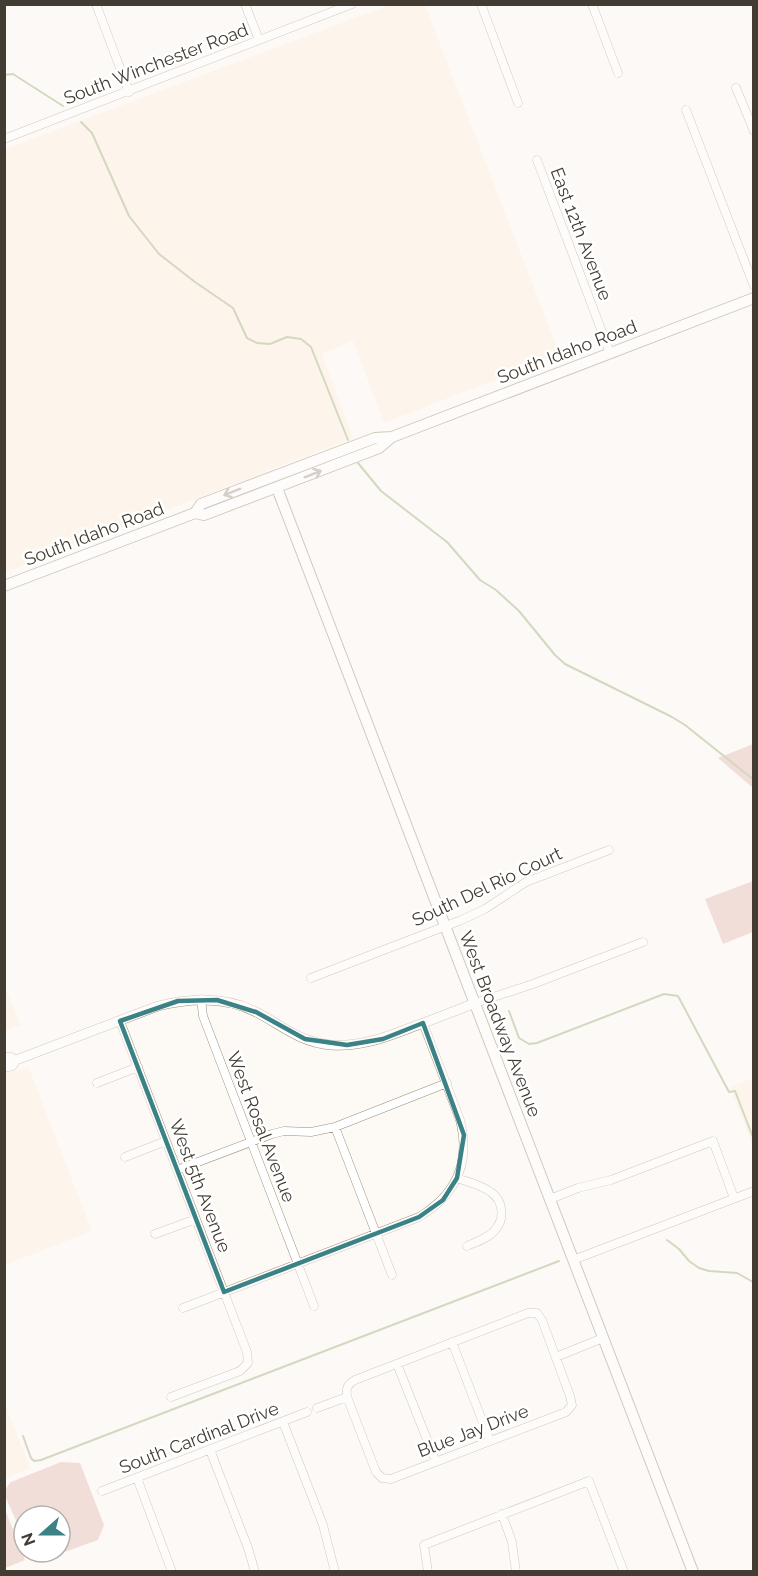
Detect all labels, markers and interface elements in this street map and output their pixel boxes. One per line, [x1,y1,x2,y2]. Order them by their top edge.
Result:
street label: South Winchester Road [61,19,251,108]
street label: East 12th Avenue [546,164,617,304]
street label: South Idaho Road [494,315,640,388]
one-way arrow [303,468,322,479]
one-way arrow [223,487,242,498]
street label: South Idaho Road [21,497,167,570]
street label: South Del Rio Court [409,843,565,930]
street label: West Broadway Avenue [455,928,546,1120]
street label: West Rosal Avenue [223,1048,300,1206]
street label: West 5th Avenue [165,1116,236,1256]
street label: South Cardinal Drive [116,1397,282,1478]
street label: Blue Jay Drive [414,1400,532,1461]
north arrow [12,1504,72,1564]
text: N [17,1530,40,1548]

